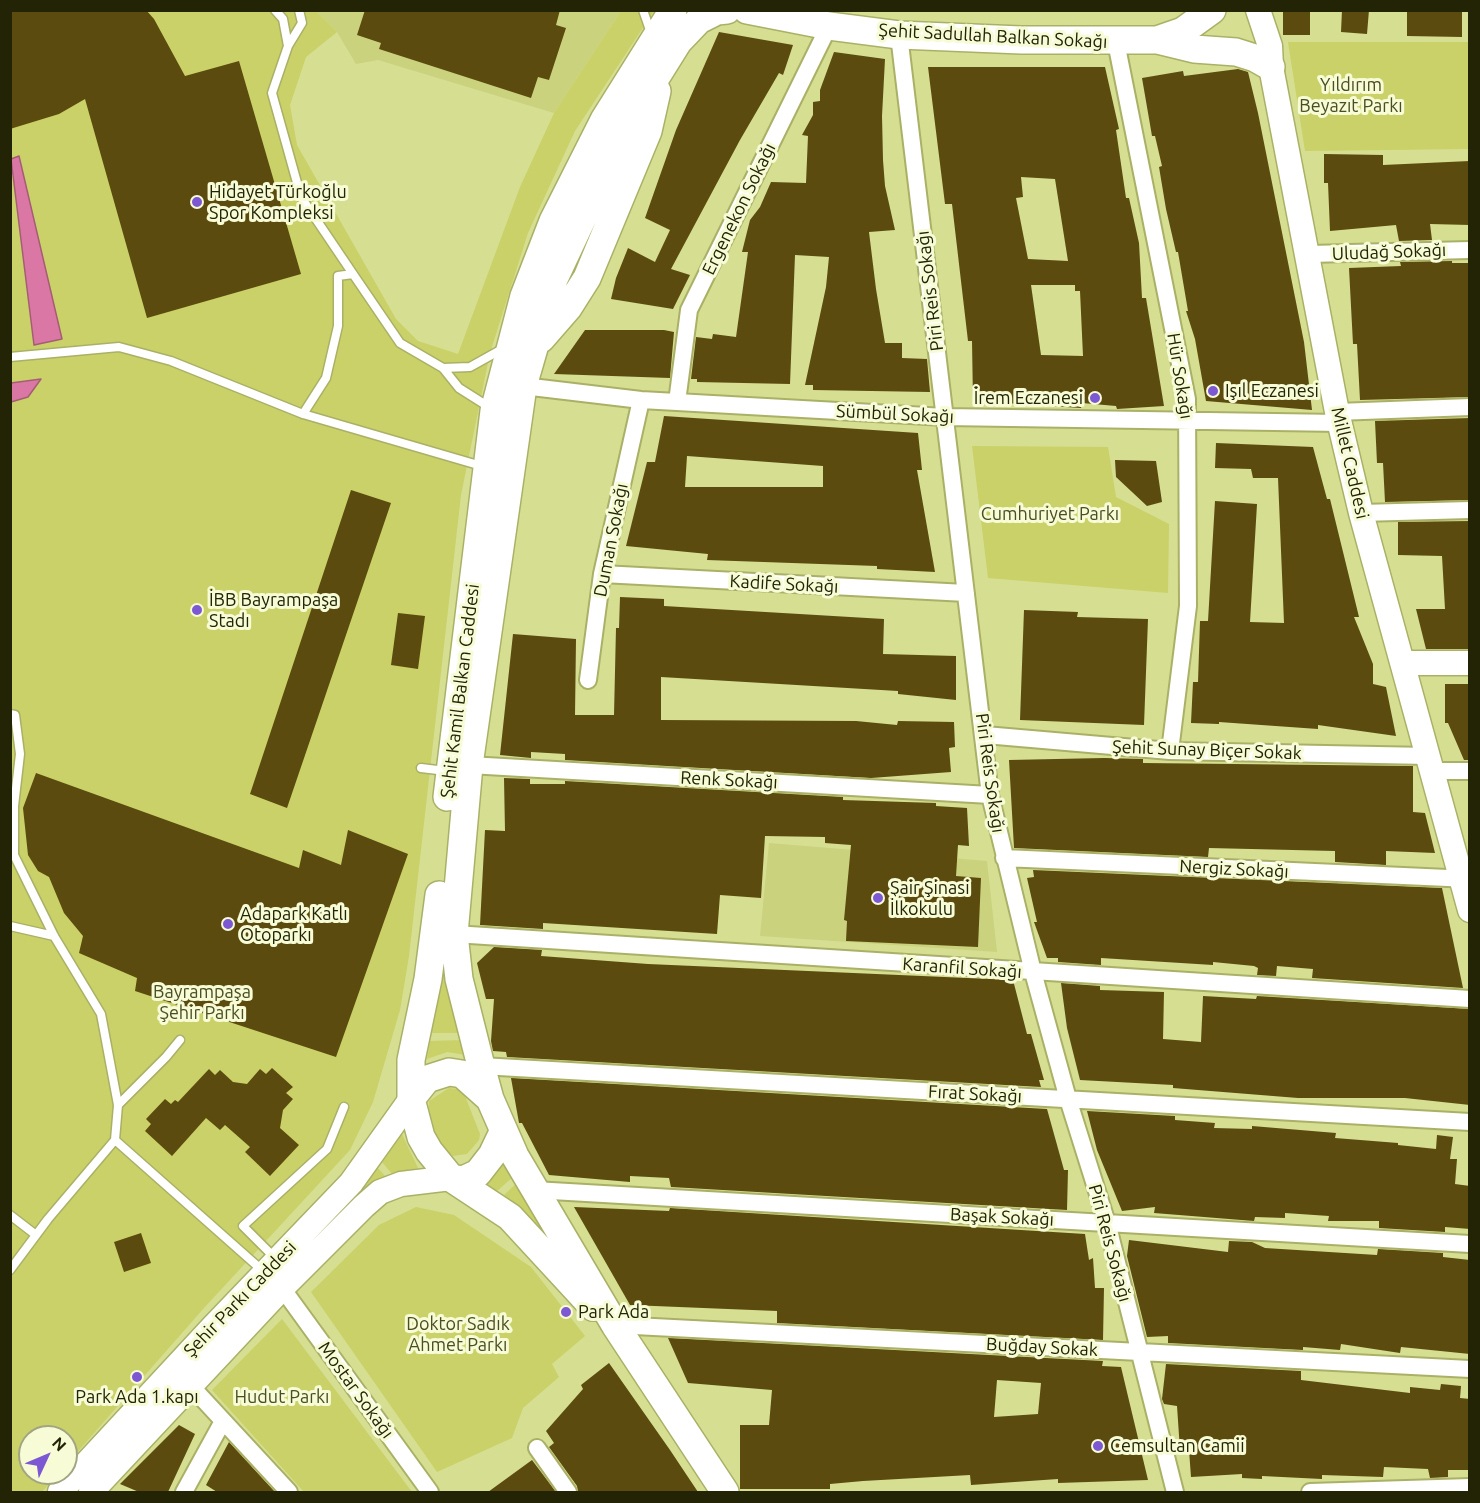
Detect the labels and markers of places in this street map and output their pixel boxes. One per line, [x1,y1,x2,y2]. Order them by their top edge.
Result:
place label: Hidayet Türkoğlu Spor Kompleksi [209,181,347,224]
marker: Hidayet Türkoğlu Spor Kompleksi [190,195,204,209]
place label: Işıl Eczanesi [1225,380,1319,402]
marker: Işıl Eczanesi [1206,384,1220,398]
place label: İrem Eczanesi [974,387,1083,409]
marker: İrem Eczanesi [1088,391,1102,405]
place label: İBB Bayrampaşa Stadı [209,589,338,632]
marker: İBB Bayrampaşa Stadı [190,603,204,617]
place label: Şair Şinasi İlkokulu [890,877,970,920]
marker: Şair Şinasi İlkokulu [871,891,885,905]
place label: Adapark Katlı Otoparkı [240,903,348,946]
marker: Adapark Katlı Otoparkı [221,917,235,931]
place label: Park Ada [578,1301,649,1323]
marker: Park Ada [559,1305,573,1319]
marker: Park Ada 1.kapı [130,1370,144,1384]
place label: Park Ada 1.kapı [75,1386,199,1408]
place label: Cemsultan Camii [1110,1435,1245,1457]
marker: Cemsultan Camii [1091,1439,1105,1453]

